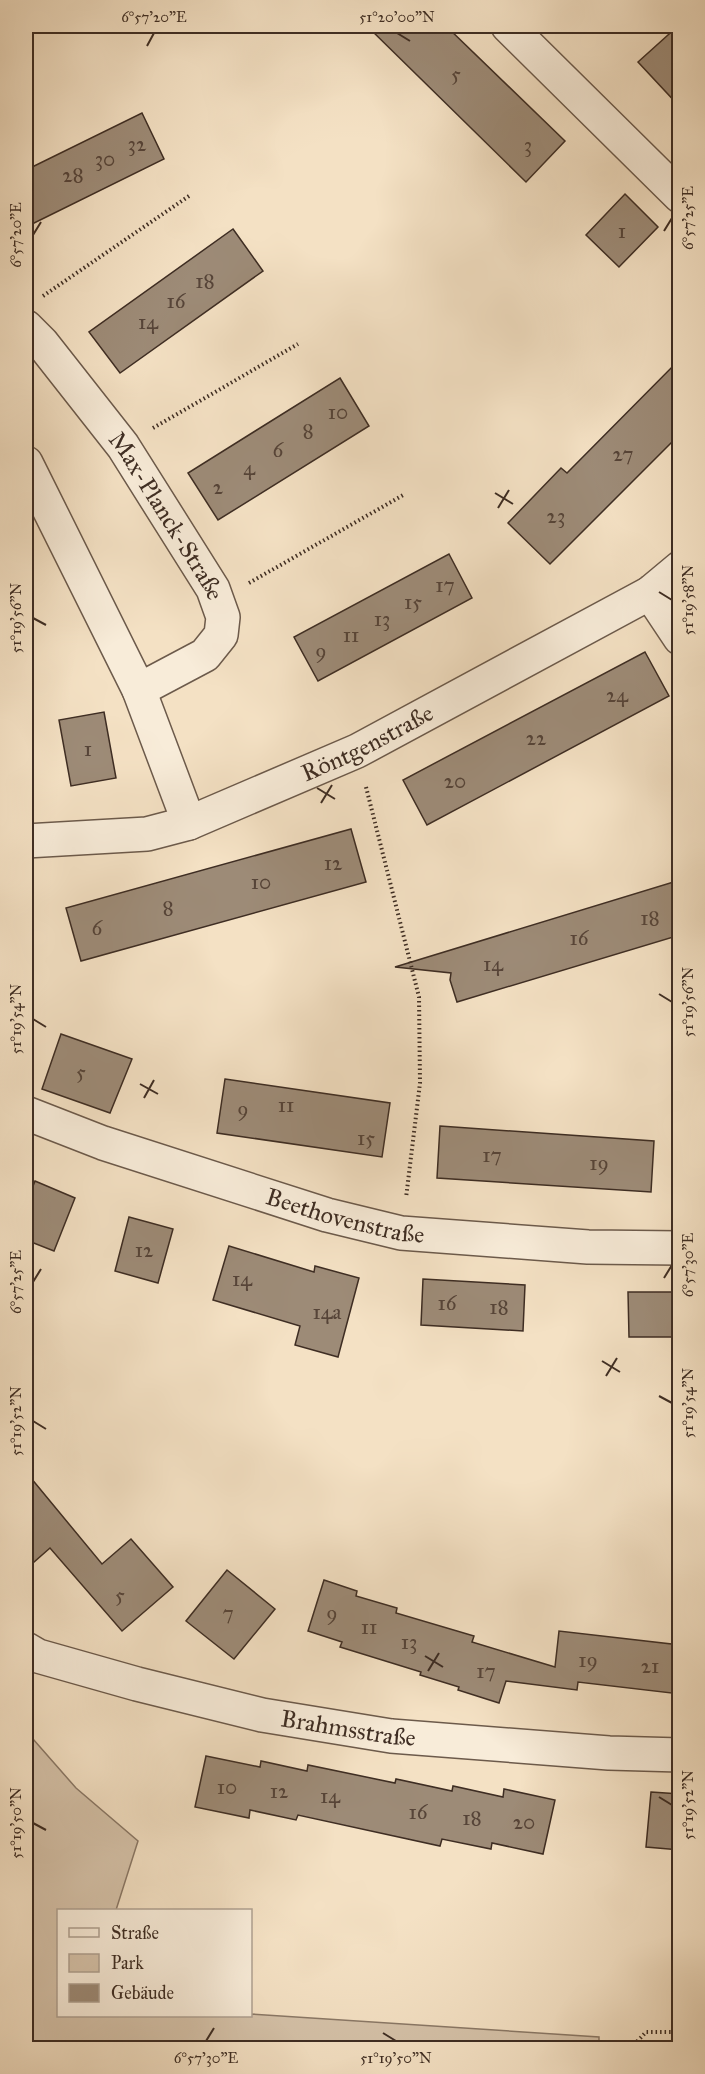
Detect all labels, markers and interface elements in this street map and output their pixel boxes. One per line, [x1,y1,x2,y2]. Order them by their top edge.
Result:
text: 6°57'20"E [121,8,187,26]
text: 51°20'00"N [359,8,435,26]
house number: 5 [451,61,461,87]
house number: 32 [128,131,147,157]
house number: 3 [524,132,532,158]
house number: 30 [95,146,115,172]
house number: 28 [62,162,84,188]
text: 6°57'25"E [679,186,697,250]
text: 6°57'20"E [7,202,25,268]
house number: 1 [618,218,626,244]
house number: 18 [195,268,215,294]
house number: 16 [166,288,187,314]
house number: 14 [138,309,159,335]
house number: 10 [328,399,348,425]
house number: 8 [302,418,314,444]
street label: Max-Planck-Straße [102,425,231,604]
house number: 6 [273,437,285,463]
house number: 27 [613,441,634,467]
house number: 4 [243,455,256,481]
house number: 2 [213,474,224,500]
house number: 23 [547,503,565,529]
text: 51°19'58"N [679,564,697,635]
house number: 17 [435,572,455,598]
text: 51°19'56"N [7,583,25,653]
house number: 15 [404,589,422,615]
house number: 13 [374,606,390,632]
house number: 11 [343,622,359,648]
house number: 9 [315,638,327,664]
house number: 24 [606,682,629,708]
street label: Röntgenstraße [297,698,438,788]
house number: 22 [526,725,547,751]
house number: 1 [84,736,92,762]
house number: 20 [444,768,466,794]
house number: 12 [324,850,343,876]
house number: 10 [251,869,271,895]
house number: 8 [162,895,174,921]
house number: 18 [640,905,660,931]
house number: 6 [92,915,104,941]
house number: 16 [569,925,590,951]
house number: 14 [483,951,504,977]
text: 51°19'56"N [679,967,697,1037]
text: 51°19'54"N [7,983,25,1054]
house number: 5 [76,1059,86,1085]
house number: 11 [278,1092,294,1118]
house number: 9 [237,1096,249,1122]
house number: 15 [357,1125,375,1151]
house number: 17 [482,1142,502,1168]
house number: 19 [589,1150,609,1176]
street label: Beethovenstraße [262,1181,425,1250]
text: 6°57'30"E [679,1233,697,1297]
house number: 12 [135,1237,154,1263]
text: 6°57'25"E [7,1250,25,1314]
house number: 14 [232,1266,253,1292]
house number: 16 [437,1290,458,1316]
house number: 18 [489,1294,509,1320]
house number: 14a [313,1299,342,1325]
text: 51°19'54"N [679,1367,697,1438]
text: 51°19'52"N [7,1386,25,1456]
house number: 5 [115,1582,125,1608]
house number: 7 [222,1600,234,1626]
house number: 9 [326,1600,338,1626]
house number: 11 [361,1614,377,1640]
house number: 13 [401,1629,417,1655]
house number: 19 [578,1647,598,1673]
house number: 21 [641,1653,659,1679]
house number: 17 [476,1658,496,1684]
street label: Brahmsstraße [279,1703,417,1753]
text: 51°19'52"N [679,1770,697,1840]
house number: 10 [217,1774,237,1800]
house number: 12 [270,1778,289,1804]
house number: 14 [320,1783,341,1809]
text: 51°19'50"N [7,1787,25,1859]
house number: 16 [408,1799,429,1825]
house number: 18 [462,1805,482,1831]
house number: 20 [513,1809,535,1835]
legend [57,1909,252,2017]
text: Straße [111,1922,159,1944]
text: Park [111,1952,144,1974]
text: Gebäude [111,1982,174,2004]
text: 6°57'30"E [174,2049,238,2067]
text: 51°19'50"N [360,2049,432,2067]

